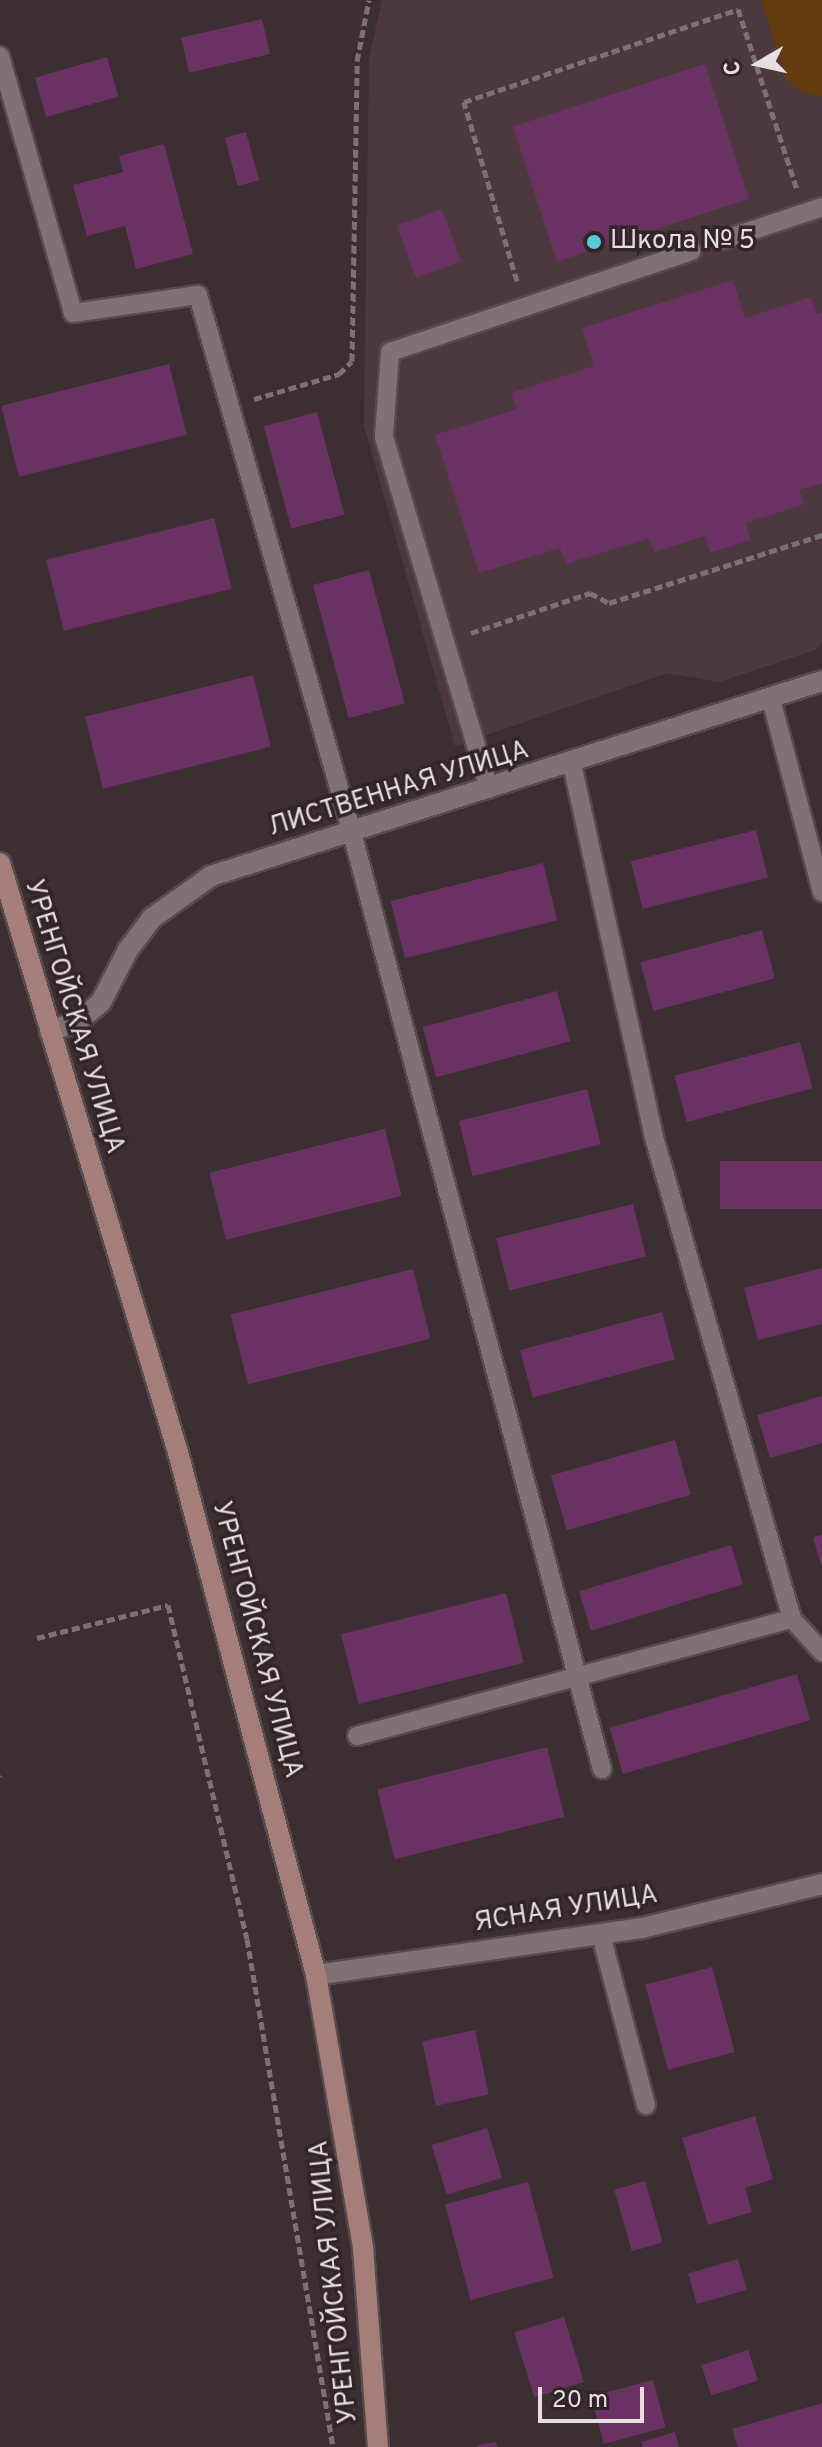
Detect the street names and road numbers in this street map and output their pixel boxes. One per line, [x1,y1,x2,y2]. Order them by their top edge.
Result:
street label: ЛИСТВЕННАЯ УЛИЦА [265,736,533,844]
street label: УРЕНГОЙСКАЯ УЛИЦА [16,876,130,1158]
street label: УРЕНГОЙСКАЯ УЛИЦА [204,1498,308,1782]
street label: ЯСНАЯ УЛИЦА [472,1880,660,1940]
street label: УРЕНГОЙСКАЯ УЛИЦА [305,2139,365,2425]

